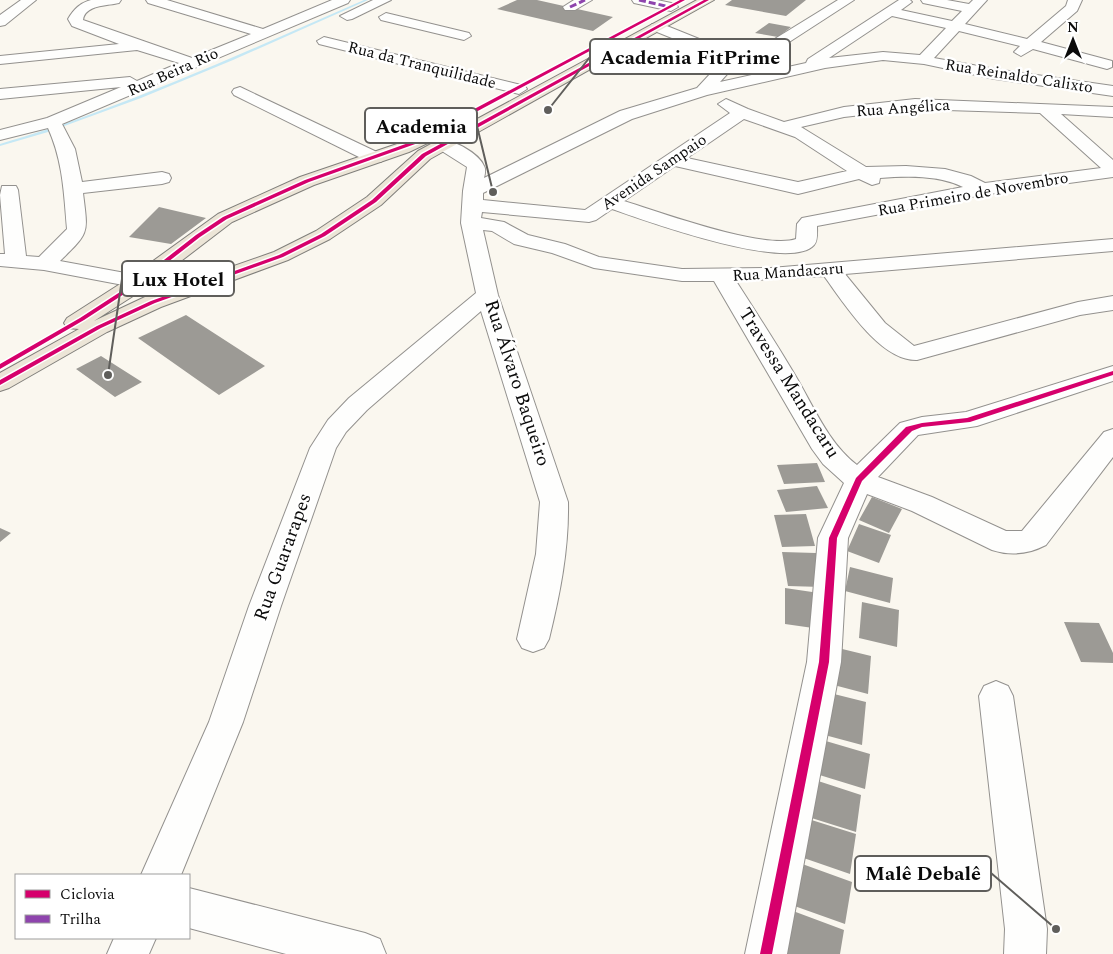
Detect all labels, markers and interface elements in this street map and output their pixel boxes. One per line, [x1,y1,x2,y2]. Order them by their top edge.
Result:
north arrow [1048,15,1098,65]
text: N [1067,17,1079,38]
street label: Rua da Tranquilidade [345,35,499,95]
callout: Academia FitPrime [590,39,790,74]
street label: Rua Beira Rio [124,41,222,103]
text: Academia FitPrime [600,43,780,73]
street label: Rua Reinaldo Calixto [943,52,1095,100]
street label: Rua Angélica [855,93,951,123]
callout: Academia [365,108,477,143]
text: Academia [375,112,467,142]
street label: Avenida Sampaio [596,128,712,216]
street label: Rua Primeiro de Novembro [876,165,1070,223]
street label: Rua Mandacaru [732,256,844,288]
callout: Lux Hotel [122,261,234,296]
text: Lux Hotel [132,265,224,295]
street label: Rua Álvaro Baqueiro [476,296,558,470]
street label: Travessa Mandacaru [731,302,847,464]
street label: Rua Guararapes [246,489,320,625]
callout: Malê Debalê [855,856,991,891]
text: Malê Debalê [865,859,981,889]
legend [15,874,190,939]
text: Ciclovia [60,883,115,906]
text: Trilha [60,908,101,931]

